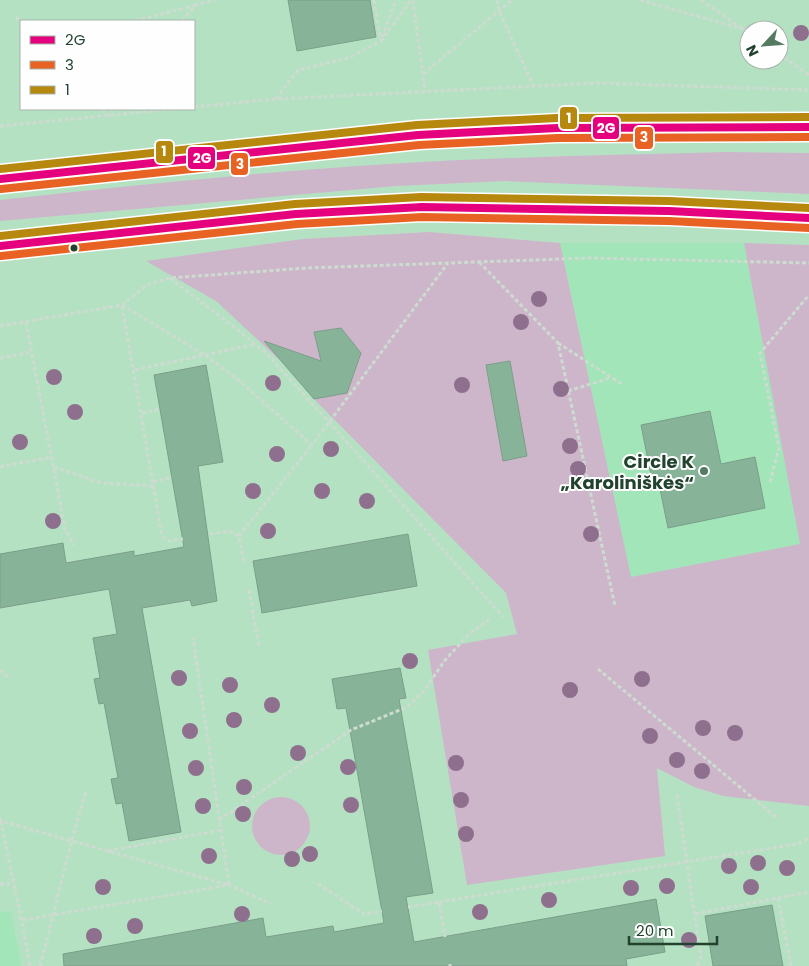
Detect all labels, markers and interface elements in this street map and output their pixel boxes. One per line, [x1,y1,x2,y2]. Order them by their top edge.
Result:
legend [20,20,195,110]
north arrow [739,20,789,70]
text: 2G [65,29,86,50]
text: N [741,42,764,60]
text: 3 [65,54,74,75]
text: 1 [65,79,70,100]
line badge: 1 [559,106,578,130]
text: 1 [566,108,572,128]
line badge: 2G [592,116,620,140]
text: 2G [597,118,616,138]
line badge: 3 [634,126,654,150]
text: 3 [640,127,648,147]
line badge: 1 [155,140,174,164]
text: 1 [161,141,167,161]
line badge: 2G [187,146,216,170]
text: 2G [193,148,212,168]
line badge: 3 [230,152,249,176]
text: 3 [236,154,244,174]
unlabelled marker [69,243,79,253]
place label: Circle K „Karoliniškės“ [561,449,694,495]
marker: Circle K „Karoliniškės“ [698,465,710,477]
scale bar [629,914,716,946]
text: 20 m [636,920,674,941]

